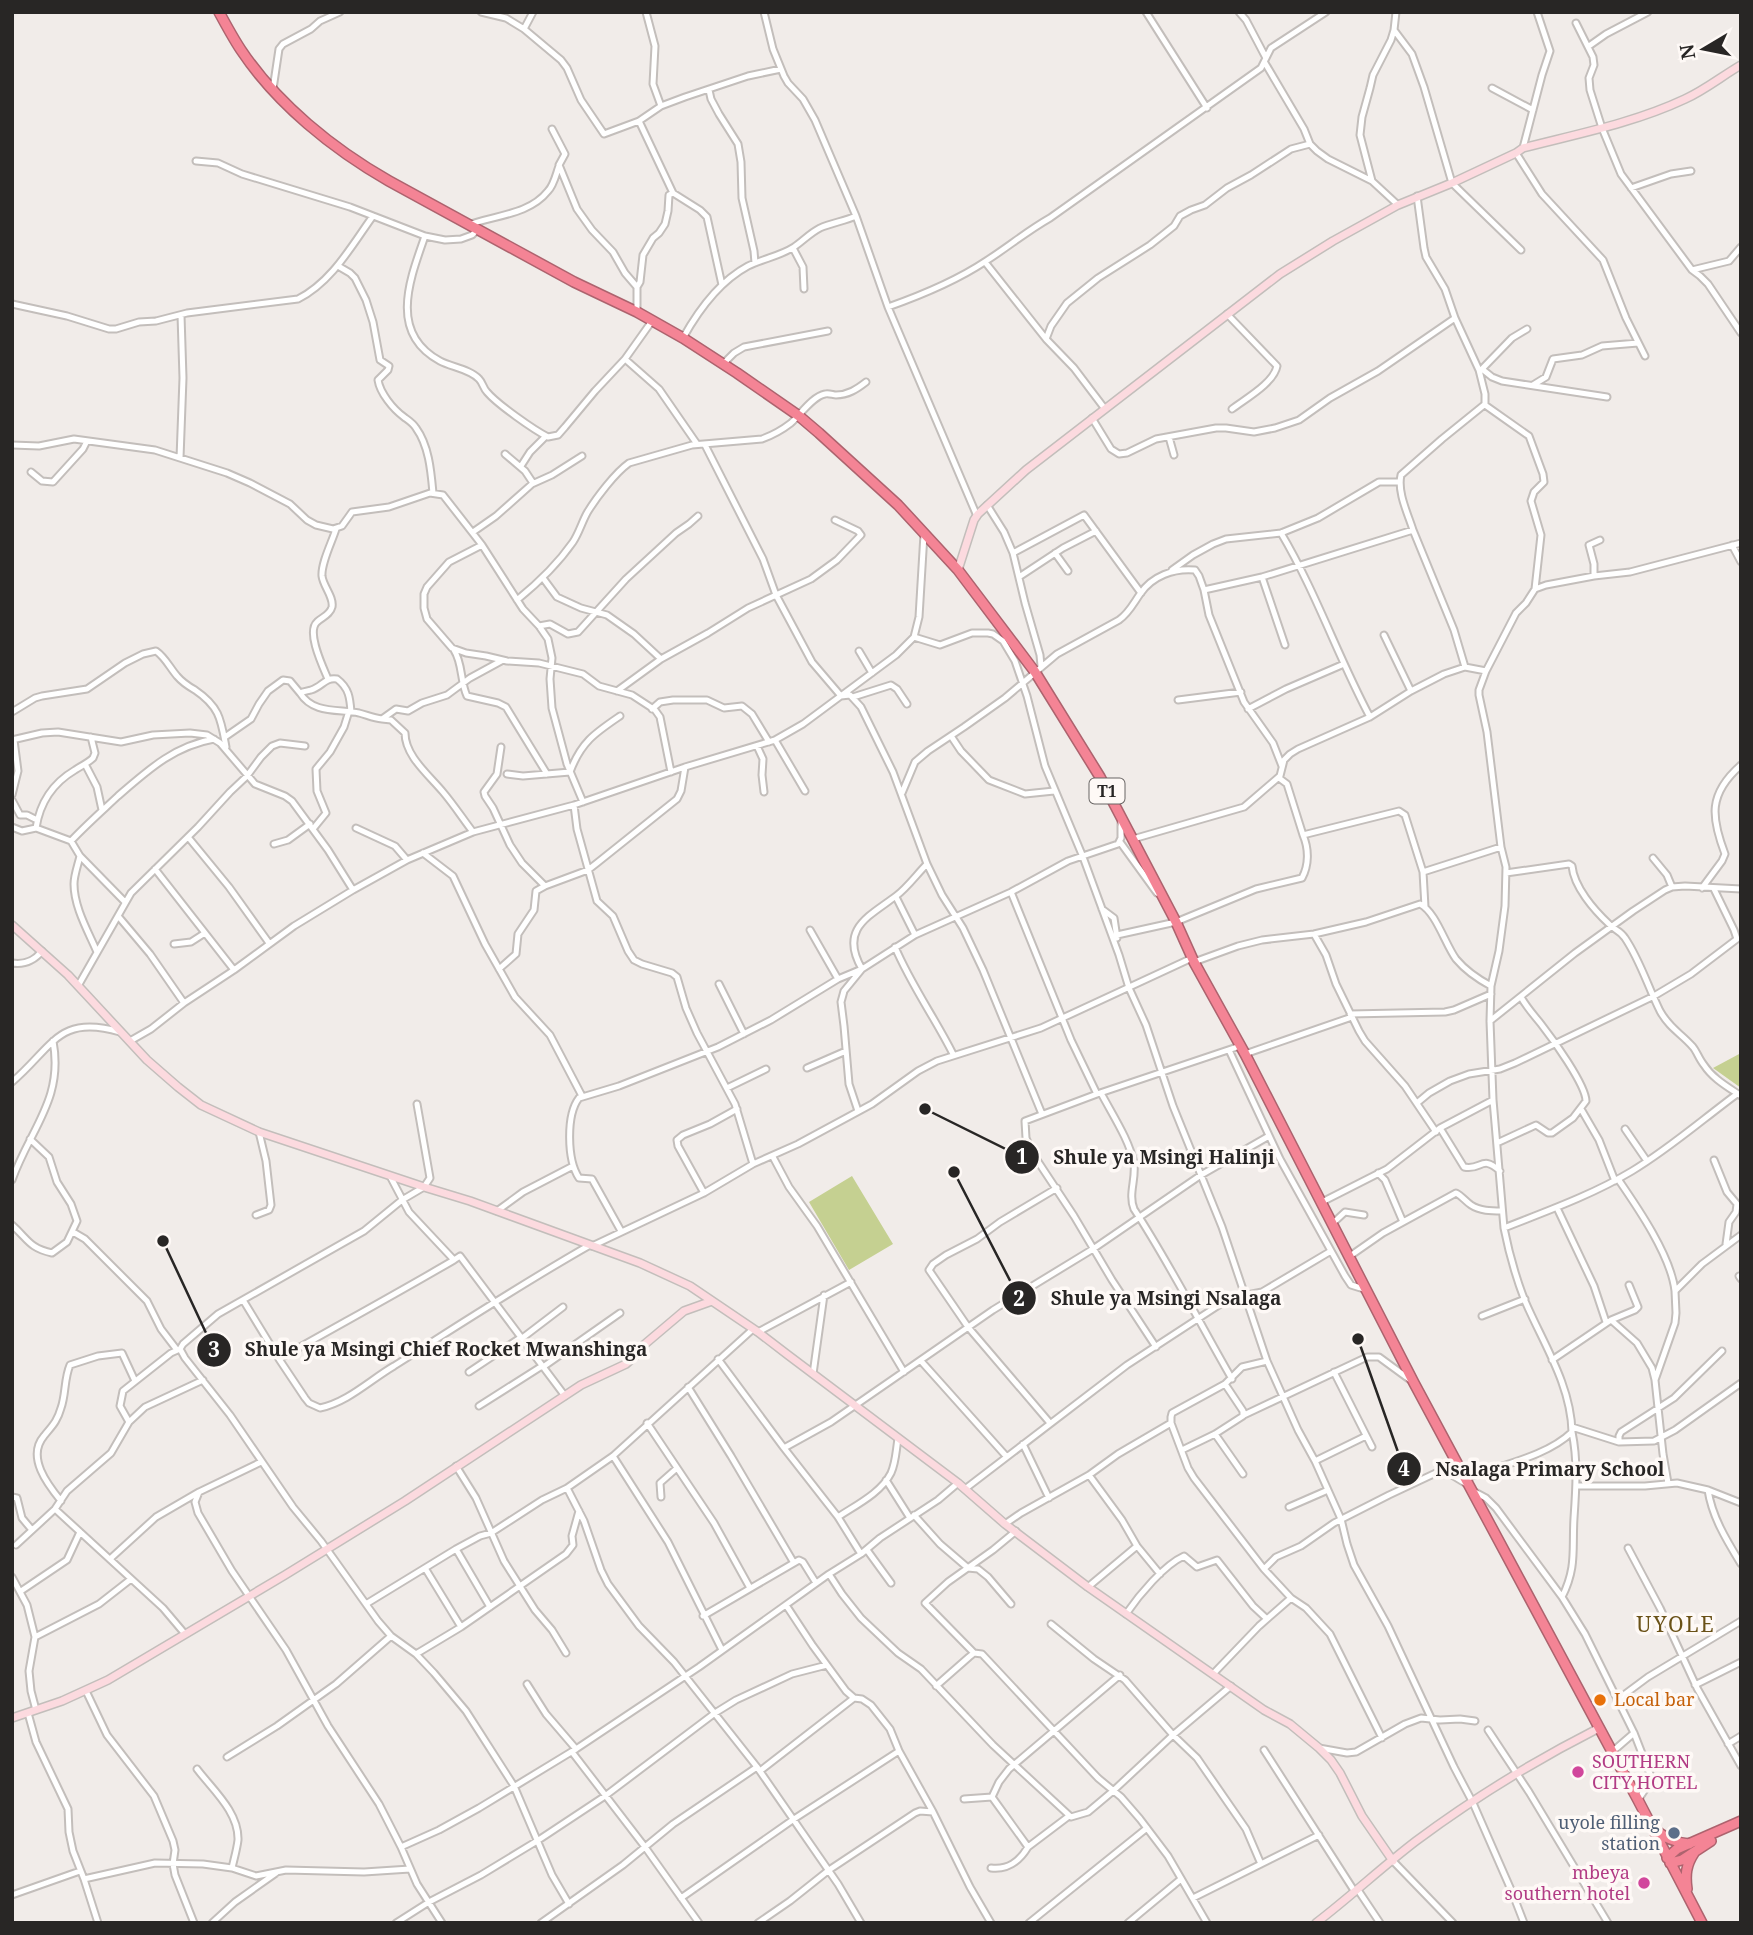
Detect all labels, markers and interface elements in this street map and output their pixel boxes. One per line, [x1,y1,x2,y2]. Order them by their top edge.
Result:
north arrow [1669,14,1739,84]
text: N [1673,42,1701,62]
road number: T1 [1090,778,1124,804]
callout: Shule ya Msingi Halinji [1005,1137,1289,1177]
text: 1 [1016,1142,1028,1170]
text: Shule ya Msingi Halinji [1053,1144,1275,1170]
callout: Shule ya Msingi Nsalaga [1002,1278,1296,1318]
text: 2 [1013,1284,1025,1312]
text: Shule ya Msingi Nsalaga [1051,1285,1281,1311]
callout: Shule ya Msingi Chief Rocket Mwanshinga [196,1330,662,1370]
text: 3 [208,1335,220,1363]
text: Shule ya Msingi Chief Rocket Mwanshinga [245,1336,647,1362]
callout: Nsalaga Primary School [1386,1449,1678,1489]
text: 4 [1398,1454,1410,1482]
text: Nsalaga Primary School [1435,1456,1665,1482]
district label: UYOLE [1636,1610,1716,1638]
place label: Local bar [1614,1687,1695,1711]
marker: Local bar [1592,1692,1608,1708]
place label: SOUTHERN CITY HOTEL [1592,1749,1697,1794]
marker: SOUTHERN CITY HOTEL [1570,1764,1586,1780]
place label: uyole filling station [1558,1810,1660,1855]
marker: uyole filling station [1666,1825,1682,1841]
place label: mbeya southern hotel [1505,1860,1630,1905]
marker: mbeya southern hotel [1636,1875,1652,1891]

